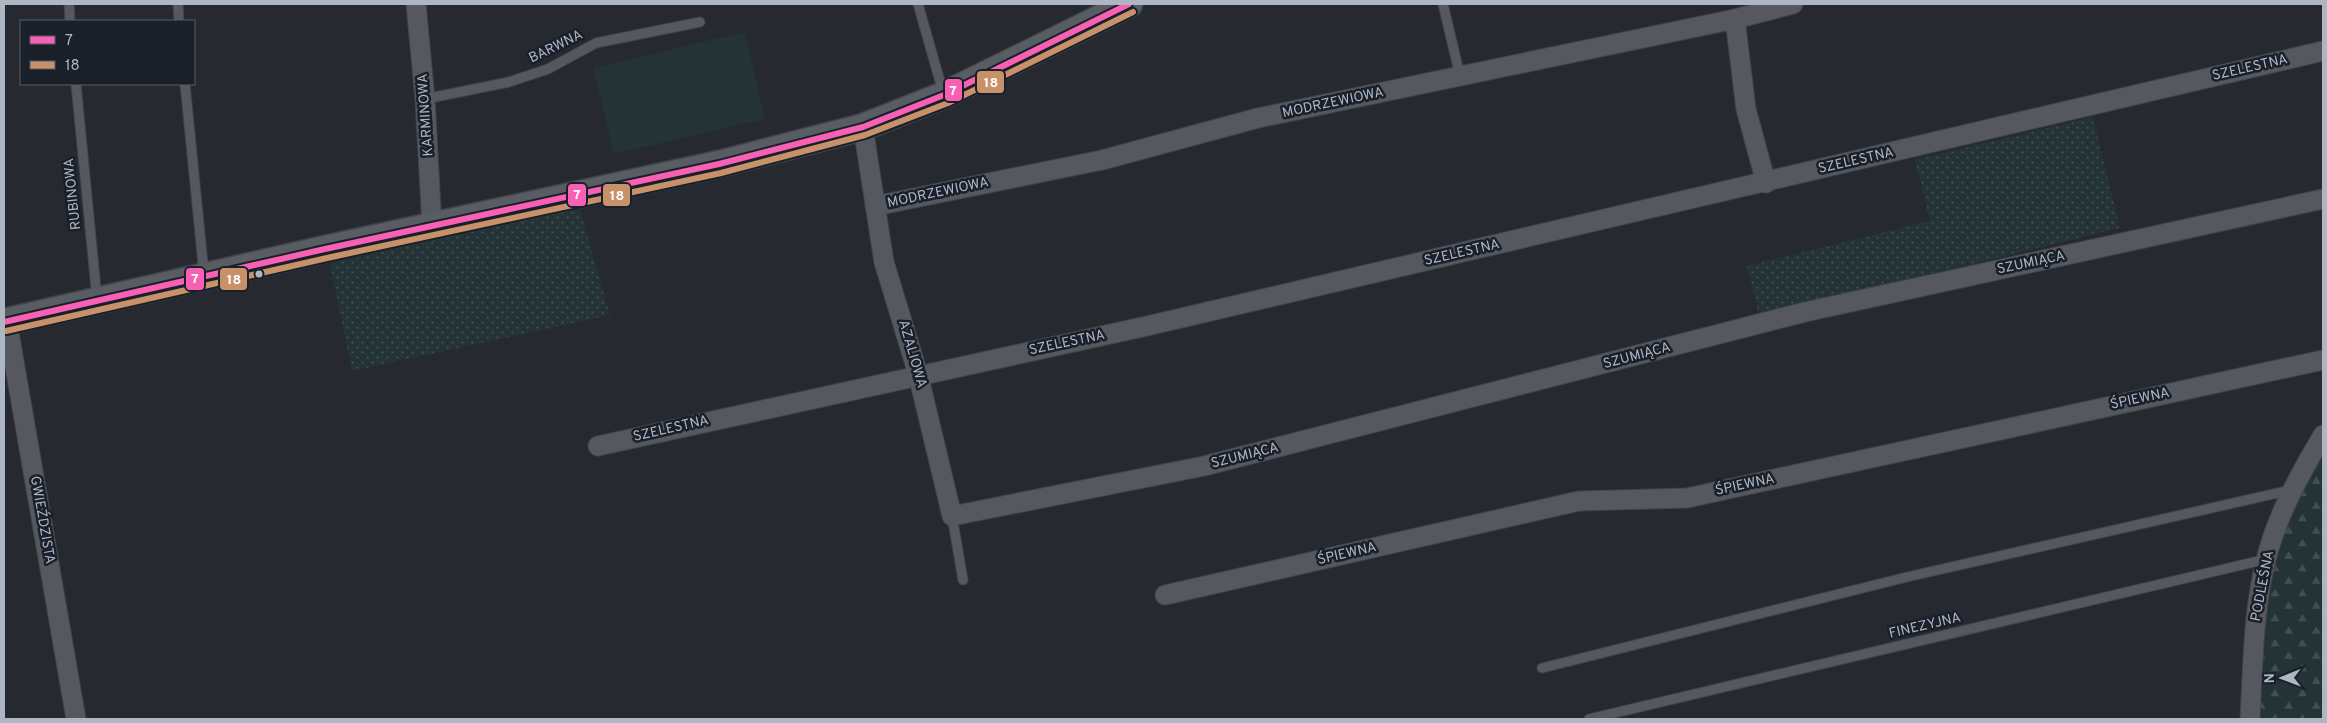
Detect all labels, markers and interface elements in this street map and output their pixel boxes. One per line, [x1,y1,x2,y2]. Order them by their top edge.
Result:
legend [20,20,195,85]
street label: BARWNA [526,27,586,67]
text: 7 [65,32,73,51]
street label: SZELESTNA [2211,51,2289,85]
text: 18 [65,57,80,76]
line badge: 18 [976,70,1005,94]
street label: KARMINOWA [415,73,437,157]
text: 18 [984,75,998,92]
line badge: 7 [944,78,963,102]
text: 7 [949,83,957,100]
street label: MODRZEWIOWA [1281,84,1385,122]
street label: SZELESTNA [1817,144,1895,178]
street label: RUBINOWA [61,157,85,231]
street label: MODRZEWIOWA [886,174,990,212]
line badge: 7 [567,183,587,207]
line badge: 18 [602,183,631,207]
text: 7 [573,187,581,204]
text: 18 [610,188,624,205]
street label: SZELESTNA [1423,236,1501,270]
street label: SZUMIĄCA [1995,248,2067,278]
line badge: 7 [185,267,205,291]
line badge: 18 [219,267,248,291]
unlabelled marker [254,269,264,279]
text: 7 [191,271,199,288]
text: 18 [227,272,241,289]
street label: AZALIOWA [894,318,930,390]
street label: SZELESTNA [1028,327,1106,359]
street label: SZUMIĄCA [1601,339,1673,373]
street label: ŚPIEWNA [2109,383,2171,414]
street label: SZELESTNA [632,412,710,446]
street label: SZUMIĄCA [1209,439,1281,473]
street label: ŚPIEWNA [1714,469,1776,500]
street label: GWIEŹDZISTA [26,475,59,565]
street label: ŚPIEWNA [1316,538,1378,569]
street label: PODLEŚNA [2247,549,2278,623]
street label: FINEZYJNA [1887,609,1963,643]
north arrow [2257,653,2307,703]
text: N [2262,673,2279,683]

